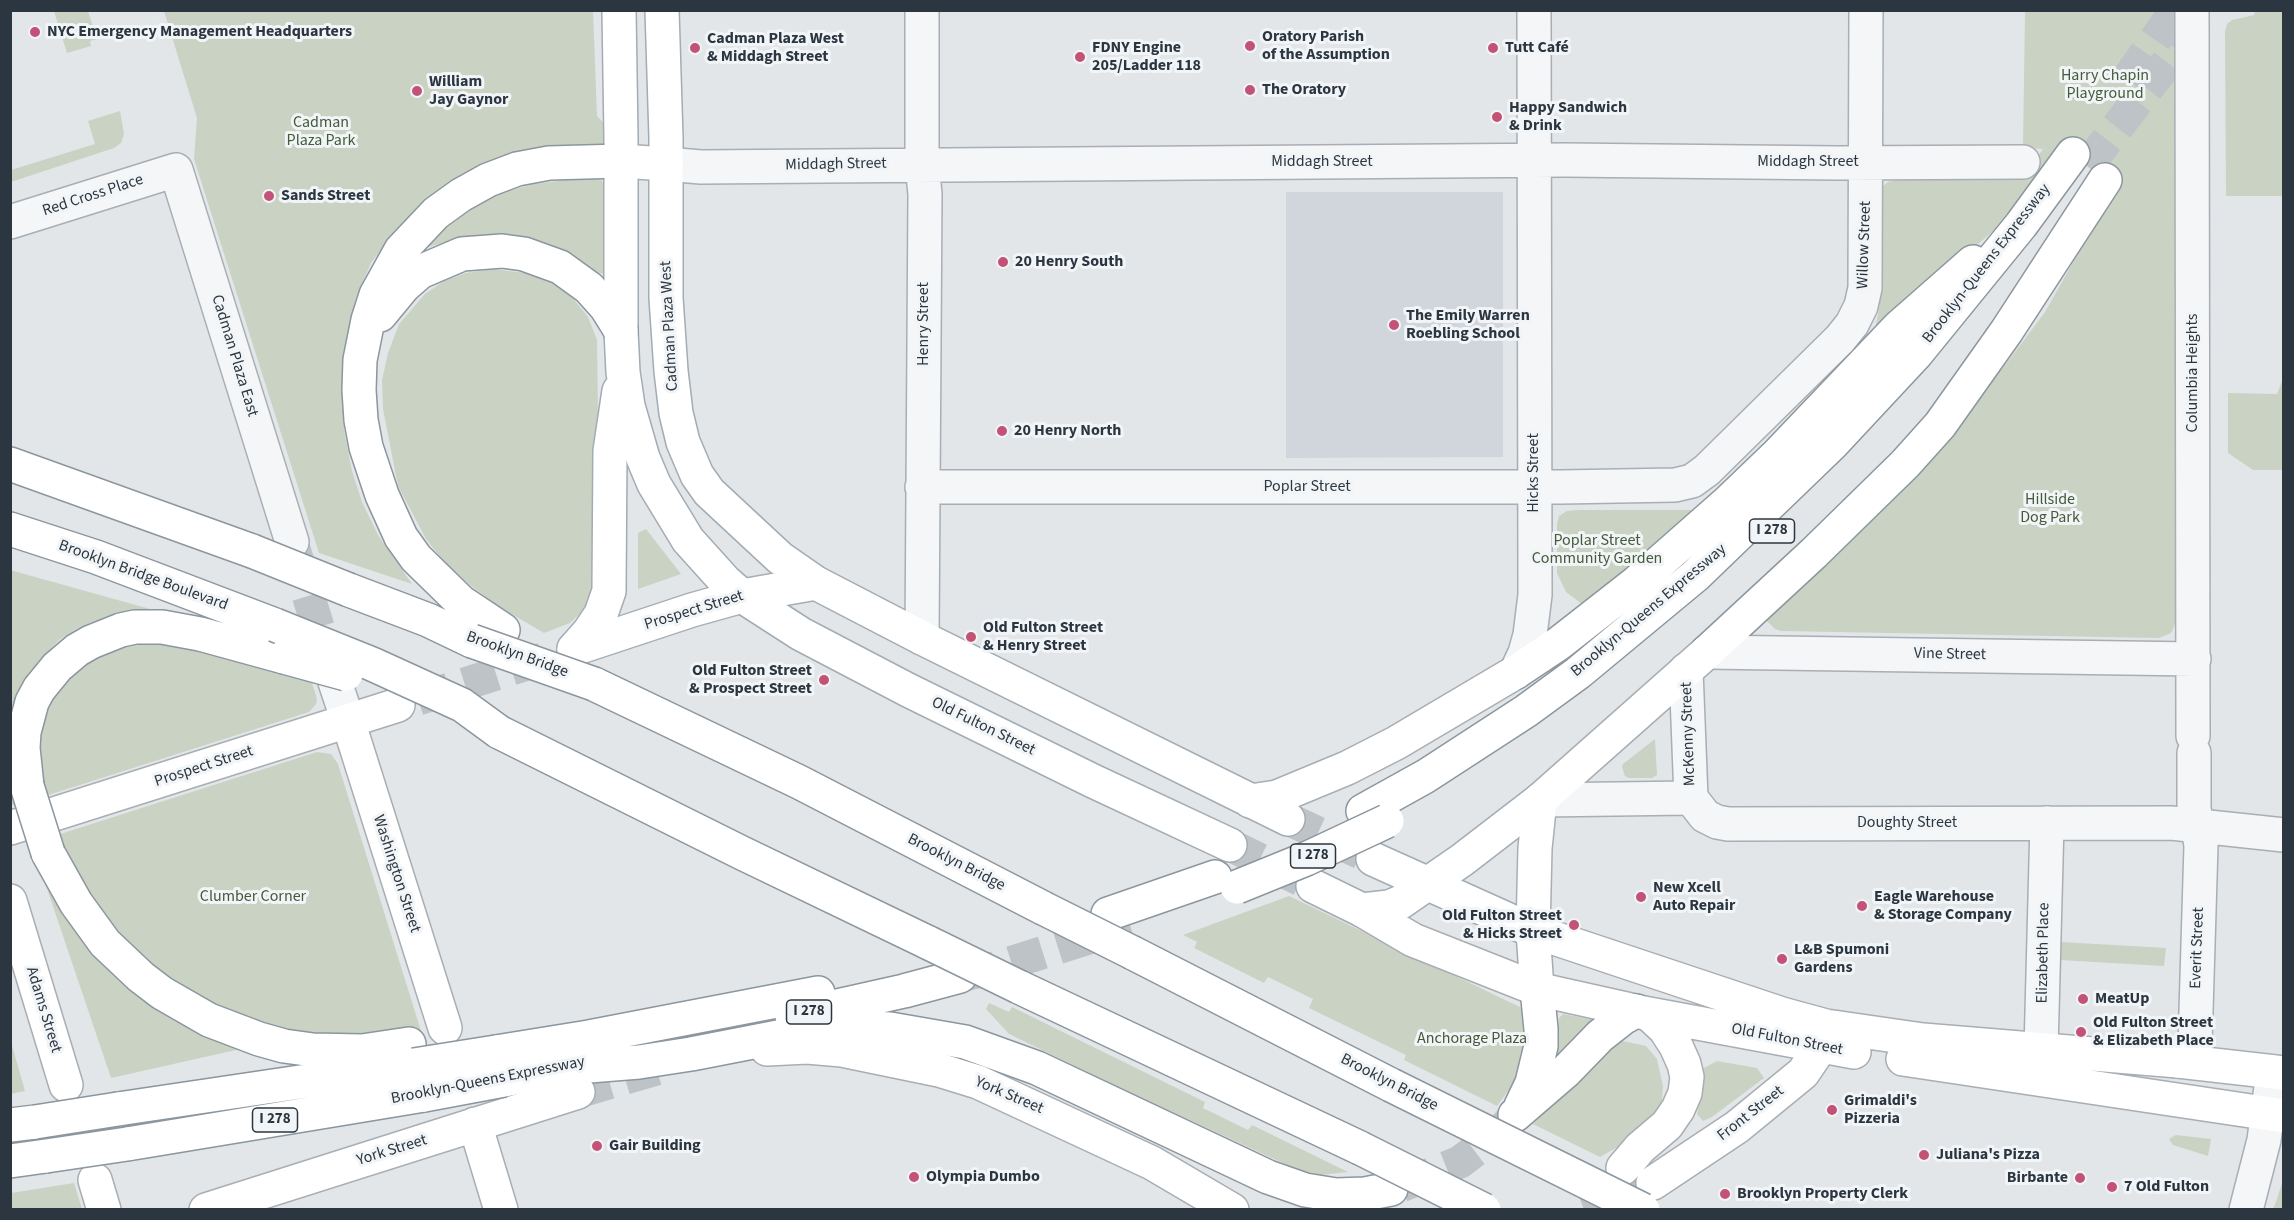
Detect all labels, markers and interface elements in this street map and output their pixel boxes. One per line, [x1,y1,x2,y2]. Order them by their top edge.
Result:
place label: NYC Emergency Management Headquarters [47,22,352,42]
marker: NYC Emergency Management Headquarters [28,25,42,39]
place label: Oratory Parish of the Assumption [1262,27,1390,65]
place label: Cadman Plaza West & Middagh Street [707,29,844,67]
place label: FDNY Engine 205/Ladder 118 [1092,38,1201,76]
place label: Tutt Café [1505,38,1569,58]
marker: Oratory Parish of the Assumption [1243,39,1257,53]
marker: Cadman Plaza West & Middagh Street [688,41,702,55]
marker: Tutt Café [1486,41,1500,55]
marker: FDNY Engine 205/Ladder 118 [1073,50,1087,64]
park label: Harry Chapin Playground [2061,66,2149,104]
place label: William Jay Gaynor [429,72,508,110]
place label: The Oratory [1262,80,1346,100]
marker: The Oratory [1243,83,1257,97]
marker: William Jay Gaynor [410,84,424,98]
place label: Happy Sandwich & Drink [1509,98,1627,136]
marker: Happy Sandwich & Drink [1490,110,1504,124]
park label: Cadman Plaza Park [287,113,355,151]
street label: Middagh Street [1271,152,1373,172]
street label: Middagh Street [1757,152,1859,172]
street label: Middagh Street [785,155,887,175]
street label: Red Cross Place [40,171,146,221]
street label: Brooklyn-Queens Expressway [1919,181,2055,347]
place label: Sands Street [281,186,370,206]
marker: Sands Street [262,189,276,203]
street label: Willow Street [1854,201,1876,289]
place label: 20 Henry South [1015,252,1123,272]
marker: 20 Henry South [996,255,1010,269]
street label: Cadman Plaza West [657,260,683,392]
street label: Henry Street [914,282,934,366]
street label: Cadman Plaza East [206,293,262,419]
place label: The Emily Warren Roebling School [1406,306,1530,344]
street label: Columbia Heights [2183,314,2203,432]
marker: The Emily Warren Roebling School [1387,318,1401,332]
place label: 20 Henry North [1014,421,1121,441]
marker: 20 Henry North [995,424,1009,438]
street label: Hicks Street [1524,433,1544,513]
street label: Poplar Street [1263,477,1351,497]
park label: Hillside Dog Park [2020,490,2080,528]
road number: I 278 [1750,519,1794,543]
park label: Poplar Street Community Garden [1532,531,1662,569]
street label: Brooklyn Bridge Boulevard [56,536,230,616]
street label: Brooklyn-Queens Expressway [1567,540,1731,682]
street label: Prospect Street [642,587,746,635]
place label: Old Fulton Street & Henry Street [983,618,1103,656]
street label: Brooklyn Bridge [463,628,571,682]
marker: Old Fulton Street & Henry Street [964,630,978,644]
street label: Vine Street [1914,645,1986,665]
place label: Old Fulton Street & Prospect Street [689,661,812,699]
marker: Old Fulton Street & Prospect Street [817,673,831,687]
street label: McKenny Street [1678,682,1700,786]
street label: Old Fulton Street [928,694,1038,760]
street label: Prospect Street [152,742,256,792]
street label: Washington Street [368,813,424,935]
street label: Doughty Street [1857,813,1957,833]
street label: Brooklyn Bridge [904,830,1008,896]
road number: I 278 [1290,844,1336,868]
place label: New Xcell Auto Repair [1653,878,1735,916]
park label: Clumber Corner [200,887,306,907]
place label: Eagle Warehouse & Storage Company [1874,887,2012,925]
marker: New Xcell Auto Repair [1634,890,1648,904]
marker: Eagle Warehouse & Storage Company [1855,899,1869,913]
street label: Elizabeth Place [2034,902,2054,1004]
place label: Old Fulton Street & Hicks Street [1442,906,1562,944]
street label: Everit Street [2187,907,2209,989]
marker: Old Fulton Street & Hicks Street [1567,918,1581,932]
place label: L&B Spumoni Gardens [1794,940,1889,978]
marker: L&B Spumoni Gardens [1775,952,1789,966]
street label: Adams Street [21,965,65,1055]
place label: MeatUp [2095,989,2149,1009]
marker: MeatUp [2076,992,2090,1006]
road number: I 278 [786,1000,832,1024]
place label: Old Fulton Street & Elizabeth Place [2093,1013,2214,1051]
street label: Old Fulton Street [1730,1020,1844,1060]
marker: Old Fulton Street & Elizabeth Place [2074,1025,2088,1039]
park label: Anchorage Plaza [1417,1029,1527,1049]
street label: Brooklyn Bridge [1337,1050,1441,1116]
street label: Brooklyn-Queens Expressway [390,1053,586,1109]
street label: York Street [972,1073,1046,1119]
street label: Front Street [1714,1082,1788,1146]
place label: Grimaldi's Pizzeria [1844,1091,1917,1129]
marker: Grimaldi's Pizzeria [1825,1103,1839,1117]
road number: I 278 [252,1108,298,1132]
street label: York Street [355,1131,429,1171]
place label: Gair Building [609,1136,701,1156]
marker: Gair Building [590,1139,604,1153]
place label: Juliana's Pizza [1936,1145,2040,1165]
marker: Juliana's Pizza [1917,1148,1931,1162]
place label: Olympia Dumbo [926,1167,1040,1187]
place label: Birbante [2007,1168,2068,1188]
marker: Olympia Dumbo [907,1170,921,1184]
marker: Birbante [2073,1171,2087,1185]
place label: 7 Old Fulton [2124,1177,2209,1197]
marker: 7 Old Fulton [2105,1180,2119,1194]
place label: Brooklyn Property Clerk [1737,1184,1908,1204]
marker: Brooklyn Property Clerk [1718,1187,1732,1201]

